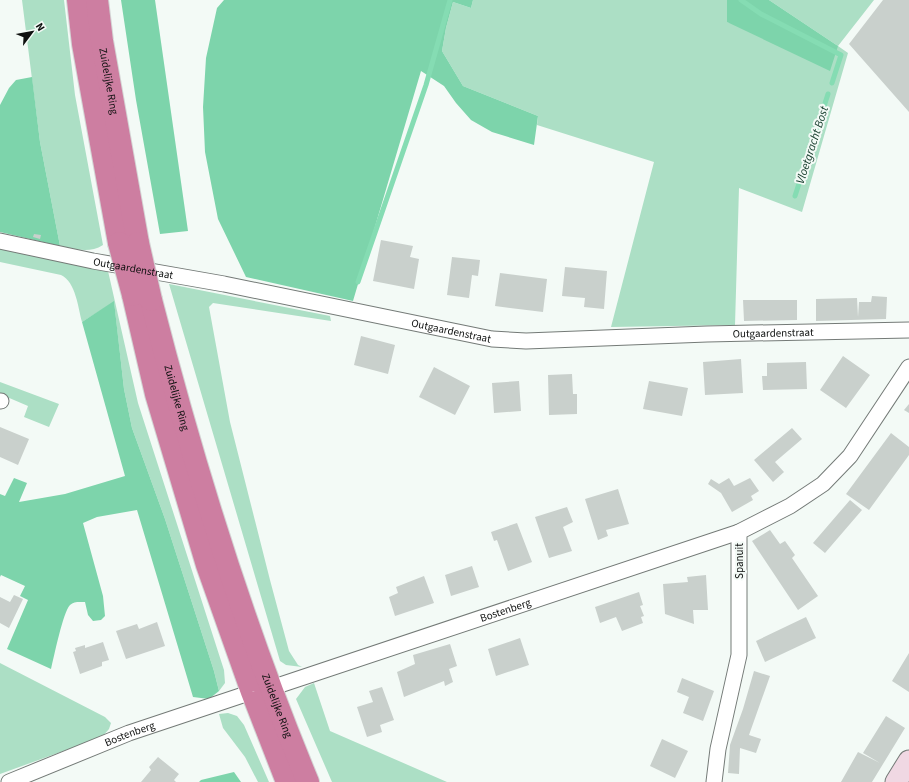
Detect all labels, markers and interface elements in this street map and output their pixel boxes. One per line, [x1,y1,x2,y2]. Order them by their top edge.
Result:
north arrow [12,12,52,52]
text: N [32,20,48,34]
street label: Zuidelijke Ring [95,47,122,116]
water label: Vloetgracht Bost [792,103,833,186]
street label: Outgaardenstraat [92,254,175,283]
street label: Outgaardenstraat [410,316,493,347]
street label: Outgaardenstraat [732,325,814,341]
street label: Zuidelijke Ring [160,363,193,433]
street label: Spanuit [732,543,747,579]
street label: Bostenberg [478,595,533,626]
street label: Zuidelijke Ring [258,671,296,740]
street label: Bostenberg [102,718,157,750]

